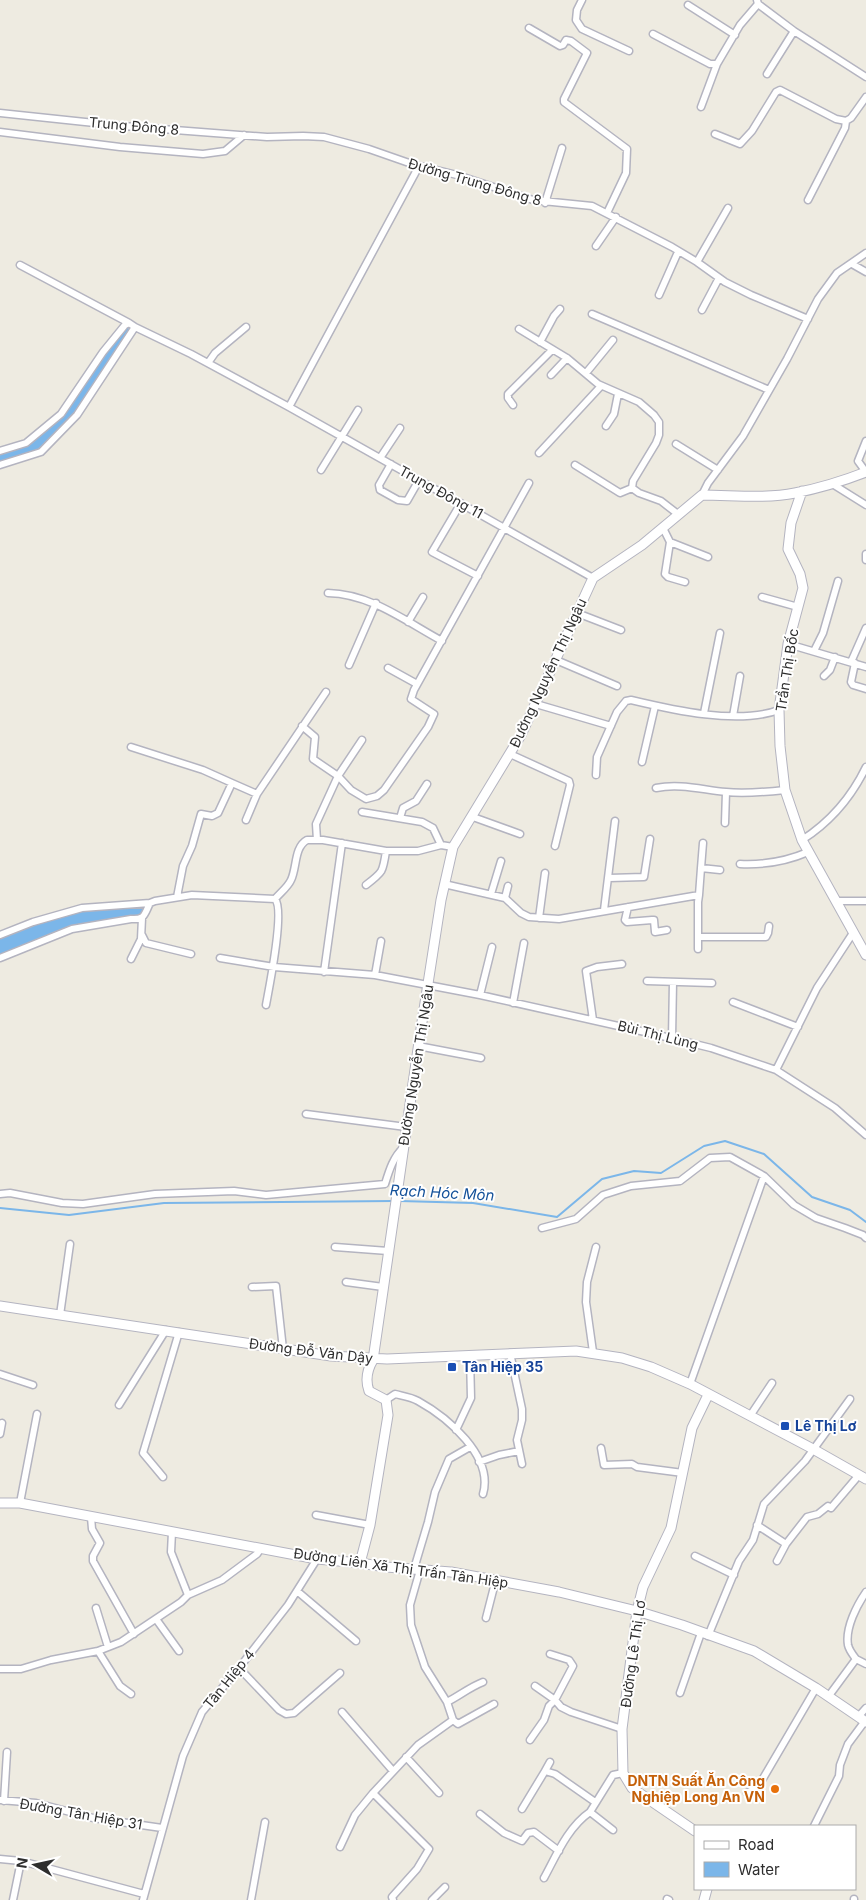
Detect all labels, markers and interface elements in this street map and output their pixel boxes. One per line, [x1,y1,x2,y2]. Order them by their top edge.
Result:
street label: Trung Đông 8 [88,113,180,138]
street label: Đường Trung Đông 8 [406,154,544,209]
street label: Trung Đông 11 [396,462,486,522]
street label: Đường Nguyễn Thị Ngâu [505,595,590,750]
street label: Trần Thị Bốc [772,627,801,713]
street label: Đường Nguyễn Thị Ngâu [394,983,437,1147]
street label: Bùi Thị Lùng [616,1016,700,1053]
water label: Rạch Hóc Môn [389,1180,495,1205]
street label: Đường Đỗ Văn Dậy [248,1334,374,1367]
place label: Tân Hiệp 35 [462,1358,543,1375]
marker: Tân Hiệp 35 [446,1361,458,1373]
place label: Lê Thị Lơ [795,1417,857,1435]
marker: Lê Thị Lơ [779,1420,791,1432]
street label: Đường Liên Xã Thị Trấn Tân Hiệp [293,1544,509,1591]
street label: Đường Lê Thị Lơ [617,1599,648,1709]
street label: Tân Hiệp 4 [199,1646,258,1712]
place label: DNTN Suất Ăn Công Nghiệp Long An VN [627,1771,765,1805]
marker: DNTN Suất Ăn Công Nghiệp Long An VN [769,1783,781,1795]
street label: Đường Tân Hiệp 31 [18,1794,144,1833]
legend [694,1825,856,1890]
text: Road [738,1835,774,1854]
north arrow [10,1840,60,1890]
text: N [12,1856,31,1869]
text: Water [738,1860,780,1879]

